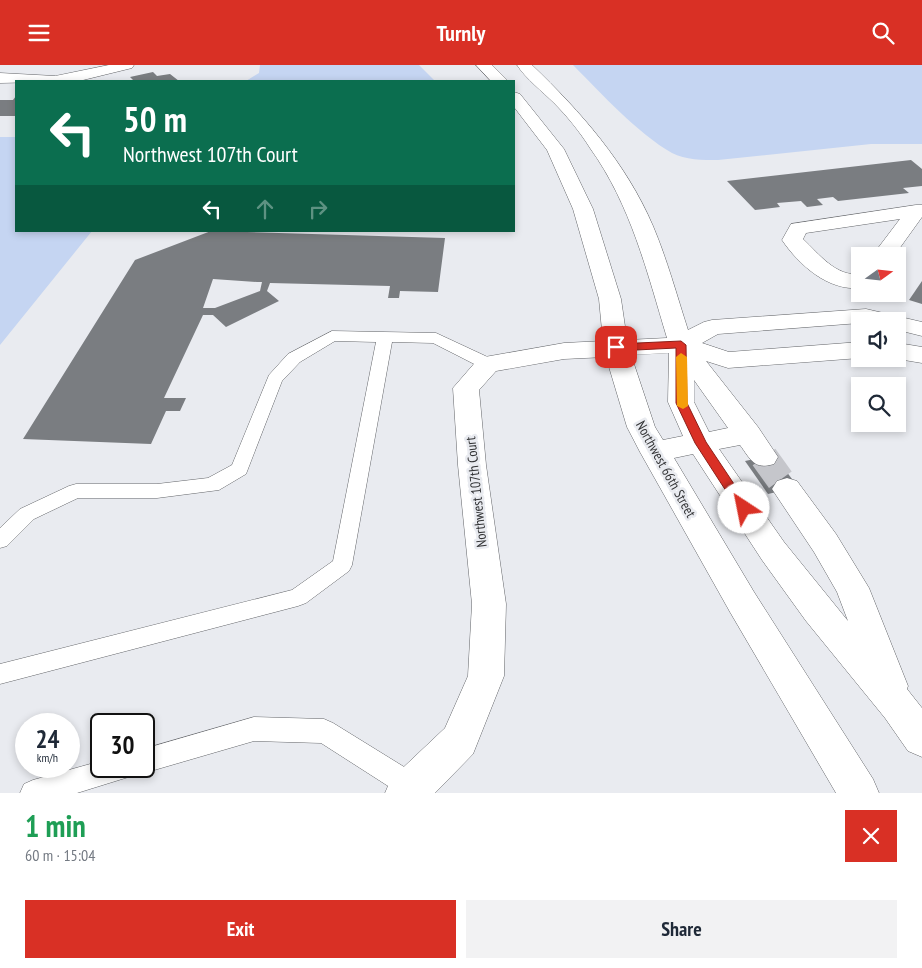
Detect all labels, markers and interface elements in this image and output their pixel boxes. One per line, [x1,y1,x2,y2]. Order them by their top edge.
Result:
icon: menu [25,19,53,47]
text: Turnly [437,19,485,47]
icon: search [869,19,897,47]
text: 50 m [123,96,187,142]
icon: left [40,100,105,165]
text: Northwest 107th Court [123,140,298,168]
icon: left [198,195,226,223]
icon: ahead [251,195,279,223]
icon: right [304,195,332,223]
north arrow [851,247,906,303]
map controls [851,247,906,432]
button: sound [851,312,906,367]
pin [595,326,637,368]
icon: arrive [602,333,630,361]
button: search [851,377,906,432]
street label: Northwest 66th Street [632,417,700,521]
street label: Northwest 107th Court [461,436,491,548]
position arrow [717,481,769,533]
speed limit sign: 30 [90,713,155,778]
text: 24 [36,723,59,755]
text: km/h [37,750,58,765]
text: 1 min [25,806,86,845]
button: close [845,810,897,862]
text: 60 m · 15:04 [25,845,96,865]
button: Exit [25,900,456,958]
button: Share [466,900,897,958]

